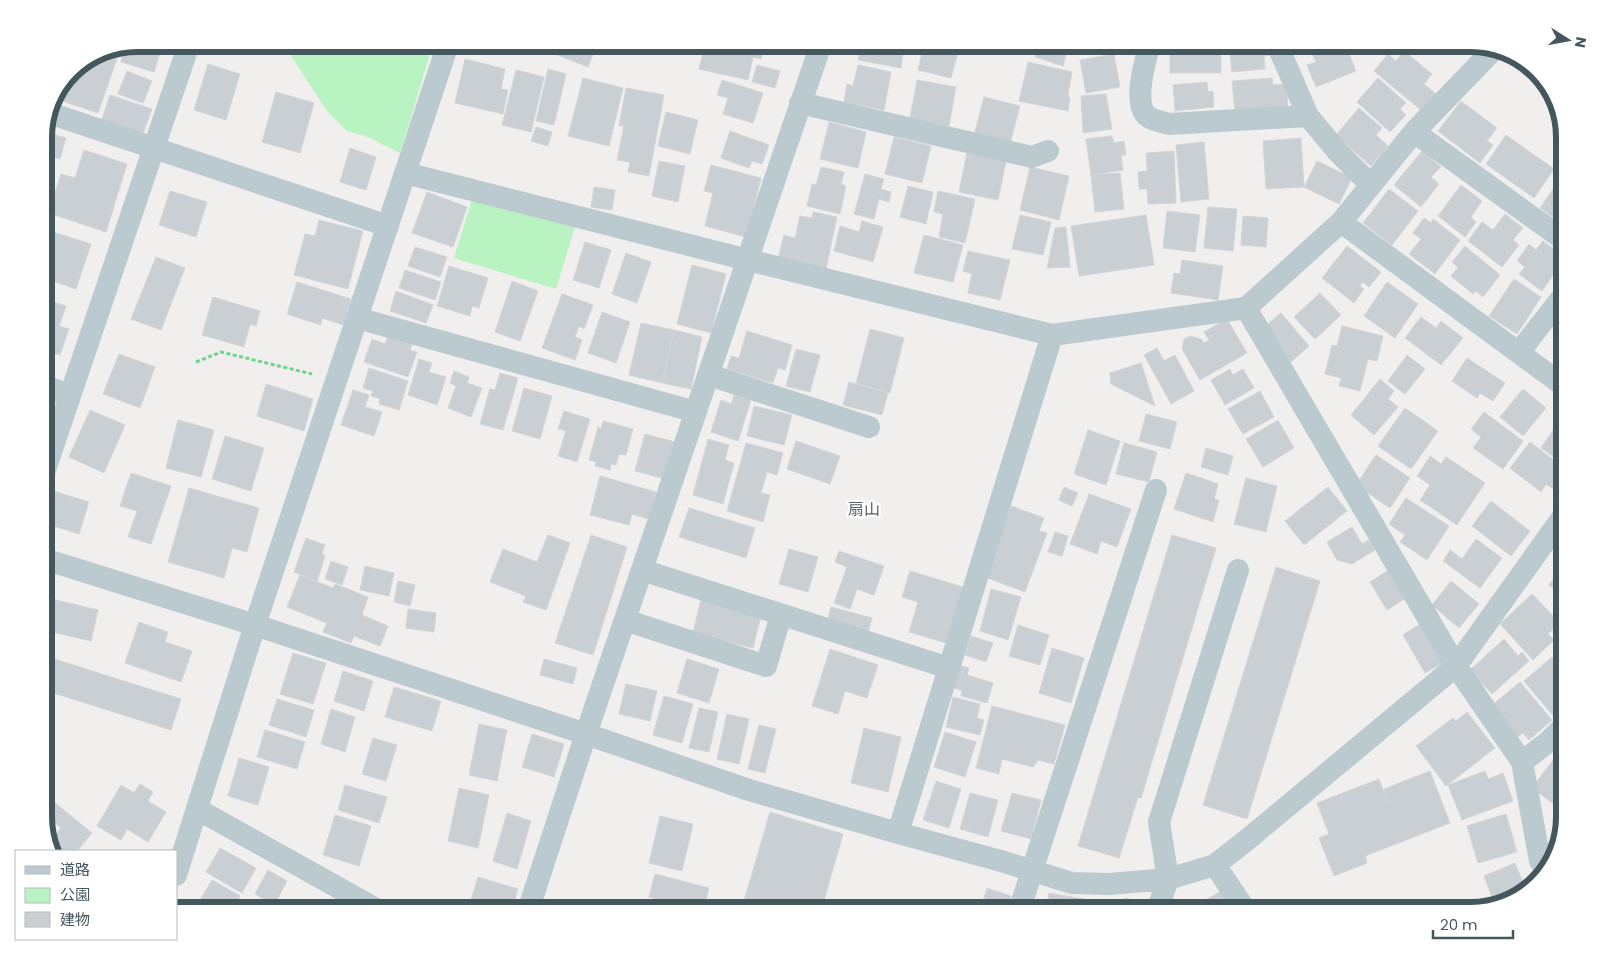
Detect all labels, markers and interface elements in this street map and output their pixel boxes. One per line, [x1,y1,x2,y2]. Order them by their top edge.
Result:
north arrow [1543,15,1593,65]
text: N [1570,35,1592,50]
district label: 扇山 [848,498,880,521]
legend [15,850,178,940]
text: 道路 [60,859,90,880]
text: 公園 [60,884,90,905]
scale bar [1433,908,1513,940]
text: 建物 [60,909,90,930]
text: 20 m [1440,914,1478,935]

